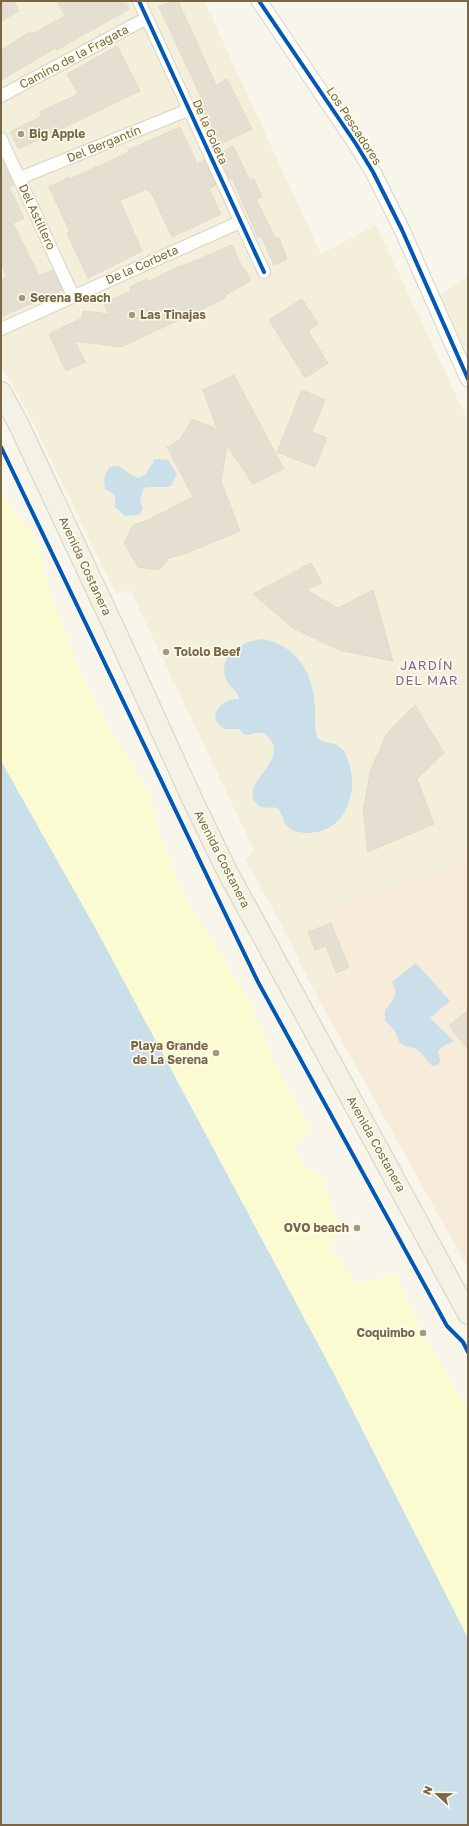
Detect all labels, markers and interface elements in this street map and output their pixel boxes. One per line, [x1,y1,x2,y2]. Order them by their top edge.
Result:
street label: Camino de la Fragata [17,21,131,92]
street label: Los Pescadores [324,84,385,168]
street label: De la Goleta [189,97,232,167]
street label: Del Bergantín [65,122,143,165]
place label: Big Apple [29,126,85,141]
marker: Big Apple [16,129,26,139]
street label: Del Astillero [16,182,59,252]
street label: De la Corbeta [103,242,180,287]
place label: Serena Beach [30,290,111,305]
marker: Serena Beach [17,293,27,303]
place label: Las Tinajas [140,307,206,322]
marker: Las Tinajas [127,310,137,320]
street label: Avenida Costanera [56,514,115,618]
place label: Tololo Beef [174,644,241,659]
marker: Tololo Beef [161,647,171,657]
district label: JARDÍN DEL MAR [395,657,459,688]
street label: Avenida Costanera [191,807,254,910]
place label: Playa Grande de La Serena [130,1038,208,1067]
marker: Playa Grande de La Serena [211,1048,221,1058]
street label: Avenida Costanera [344,1093,409,1194]
place label: OVO beach [284,1220,349,1235]
marker: OVO beach [352,1223,362,1233]
place label: Coquimbo [356,1325,415,1340]
marker: Coquimbo [418,1328,428,1338]
north arrow [417,1774,457,1814]
text: N [420,1784,435,1796]

